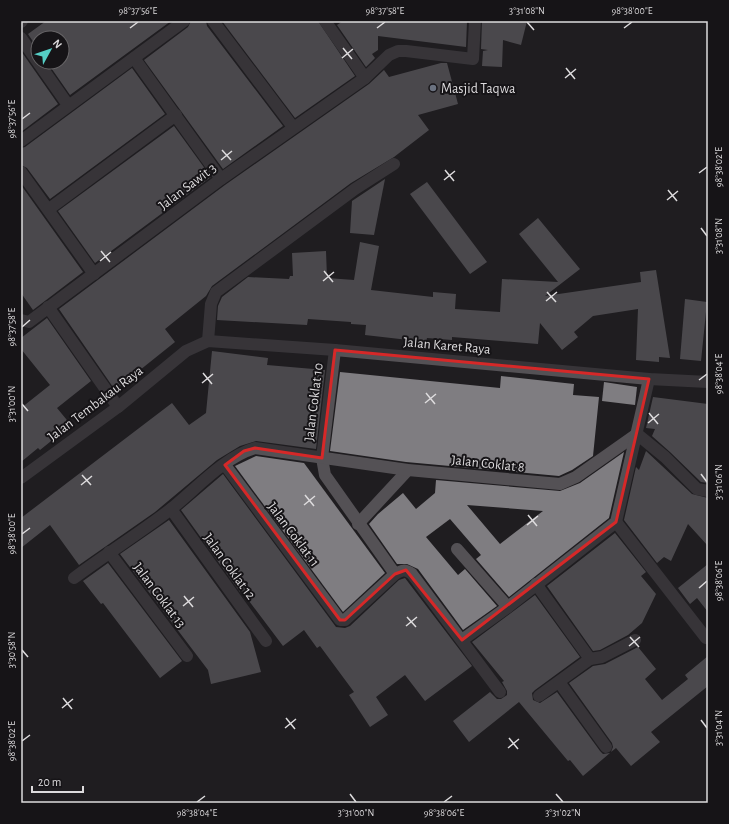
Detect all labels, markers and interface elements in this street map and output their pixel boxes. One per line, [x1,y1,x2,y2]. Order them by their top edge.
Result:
text: 98°37'56"E [119,6,158,16]
text: 98°37'58"E [366,6,405,16]
text: 3°31'08"N [509,6,545,16]
text: 98°38'00"E [611,6,653,16]
north arrow [30,30,70,70]
text: N [51,37,64,50]
place label: Masjid Taqwa [441,82,516,96]
marker: Masjid Taqwa [428,83,438,93]
text: 98°37'56"E [7,99,17,138]
text: 98°38'02"E [714,147,724,187]
street label: Jalan Sawit 3 [156,161,219,213]
text: 3°31'08"N [714,218,724,254]
text: 98°37'58"E [7,307,17,346]
street label: Jalan Karet Raya [403,335,492,357]
text: 98°38'04"E [714,354,724,394]
street label: Jalan Coklat 10 [302,362,326,442]
street label: Jalan Tembakau Raya [45,363,146,444]
text: 3°31'00"N [7,386,17,422]
street label: Jalan Coklat 8 [451,453,525,475]
text: 3°31'06"N [714,464,724,500]
street label: Jalan Coklat 11 [265,500,322,569]
text: 98°38'00"E [7,513,17,555]
street label: Jalan Coklat 12 [201,531,258,602]
street label: Jalan Coklat 13 [130,560,188,631]
text: 98°38'06"E [714,561,724,601]
text: 3°30'58"N [7,632,17,668]
text: 3°31'04"N [714,710,724,746]
text: 98°38'02"E [7,721,17,761]
scale bar [32,768,83,794]
text: 20 m [38,776,61,788]
text: 98°38'04"E [177,808,217,818]
text: 3°31'00"N [338,808,374,818]
text: 98°38'06"E [424,808,464,818]
text: 3°31'02"N [545,808,581,818]

